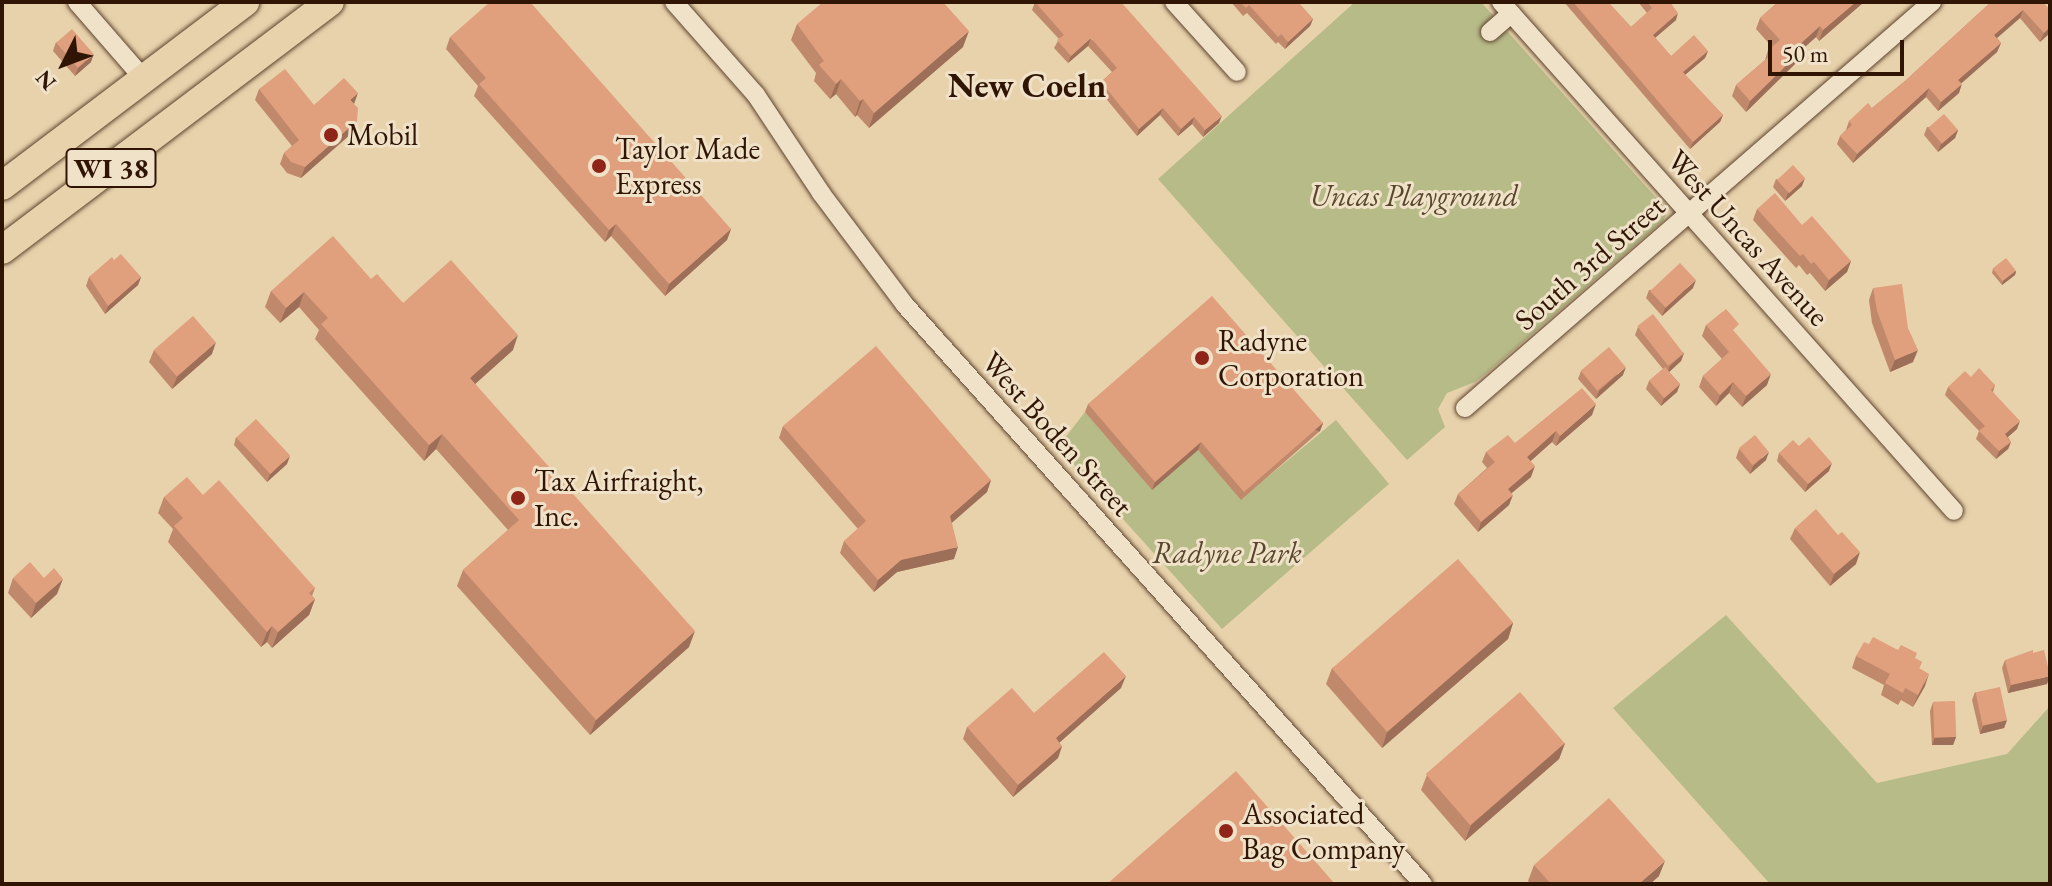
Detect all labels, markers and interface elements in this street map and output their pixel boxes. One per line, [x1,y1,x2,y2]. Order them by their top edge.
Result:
north arrow [24,24,104,104]
scale bar [1772,24,1908,74]
text: 50 m [1782,38,1829,69]
text: N [29,64,63,97]
district label: New Coeln [948,66,1106,106]
place label: Mobil [347,117,418,153]
marker: Mobil [322,126,340,144]
place label: Taylor Made Express [615,131,760,202]
street label: West Uncas Avenue [1659,142,1837,334]
road number: WI 38 [65,144,157,192]
marker: Taylor Made Express [590,157,608,175]
park label: Uncas Playground [1310,178,1518,214]
street label: South 3rd Street [1508,188,1672,338]
place label: Radyne Corporation [1218,323,1364,394]
street label: West Boden Street [974,345,1140,523]
marker: Radyne Corporation [1193,349,1211,367]
place label: Tax Airfraight, Inc. [534,463,704,534]
marker: Tax Airfraight, Inc. [509,489,527,507]
park label: Radyne Park [1152,535,1302,571]
place label: Associated Bag Company [1242,796,1405,866]
marker: Associated Bag Company [1217,822,1235,840]

